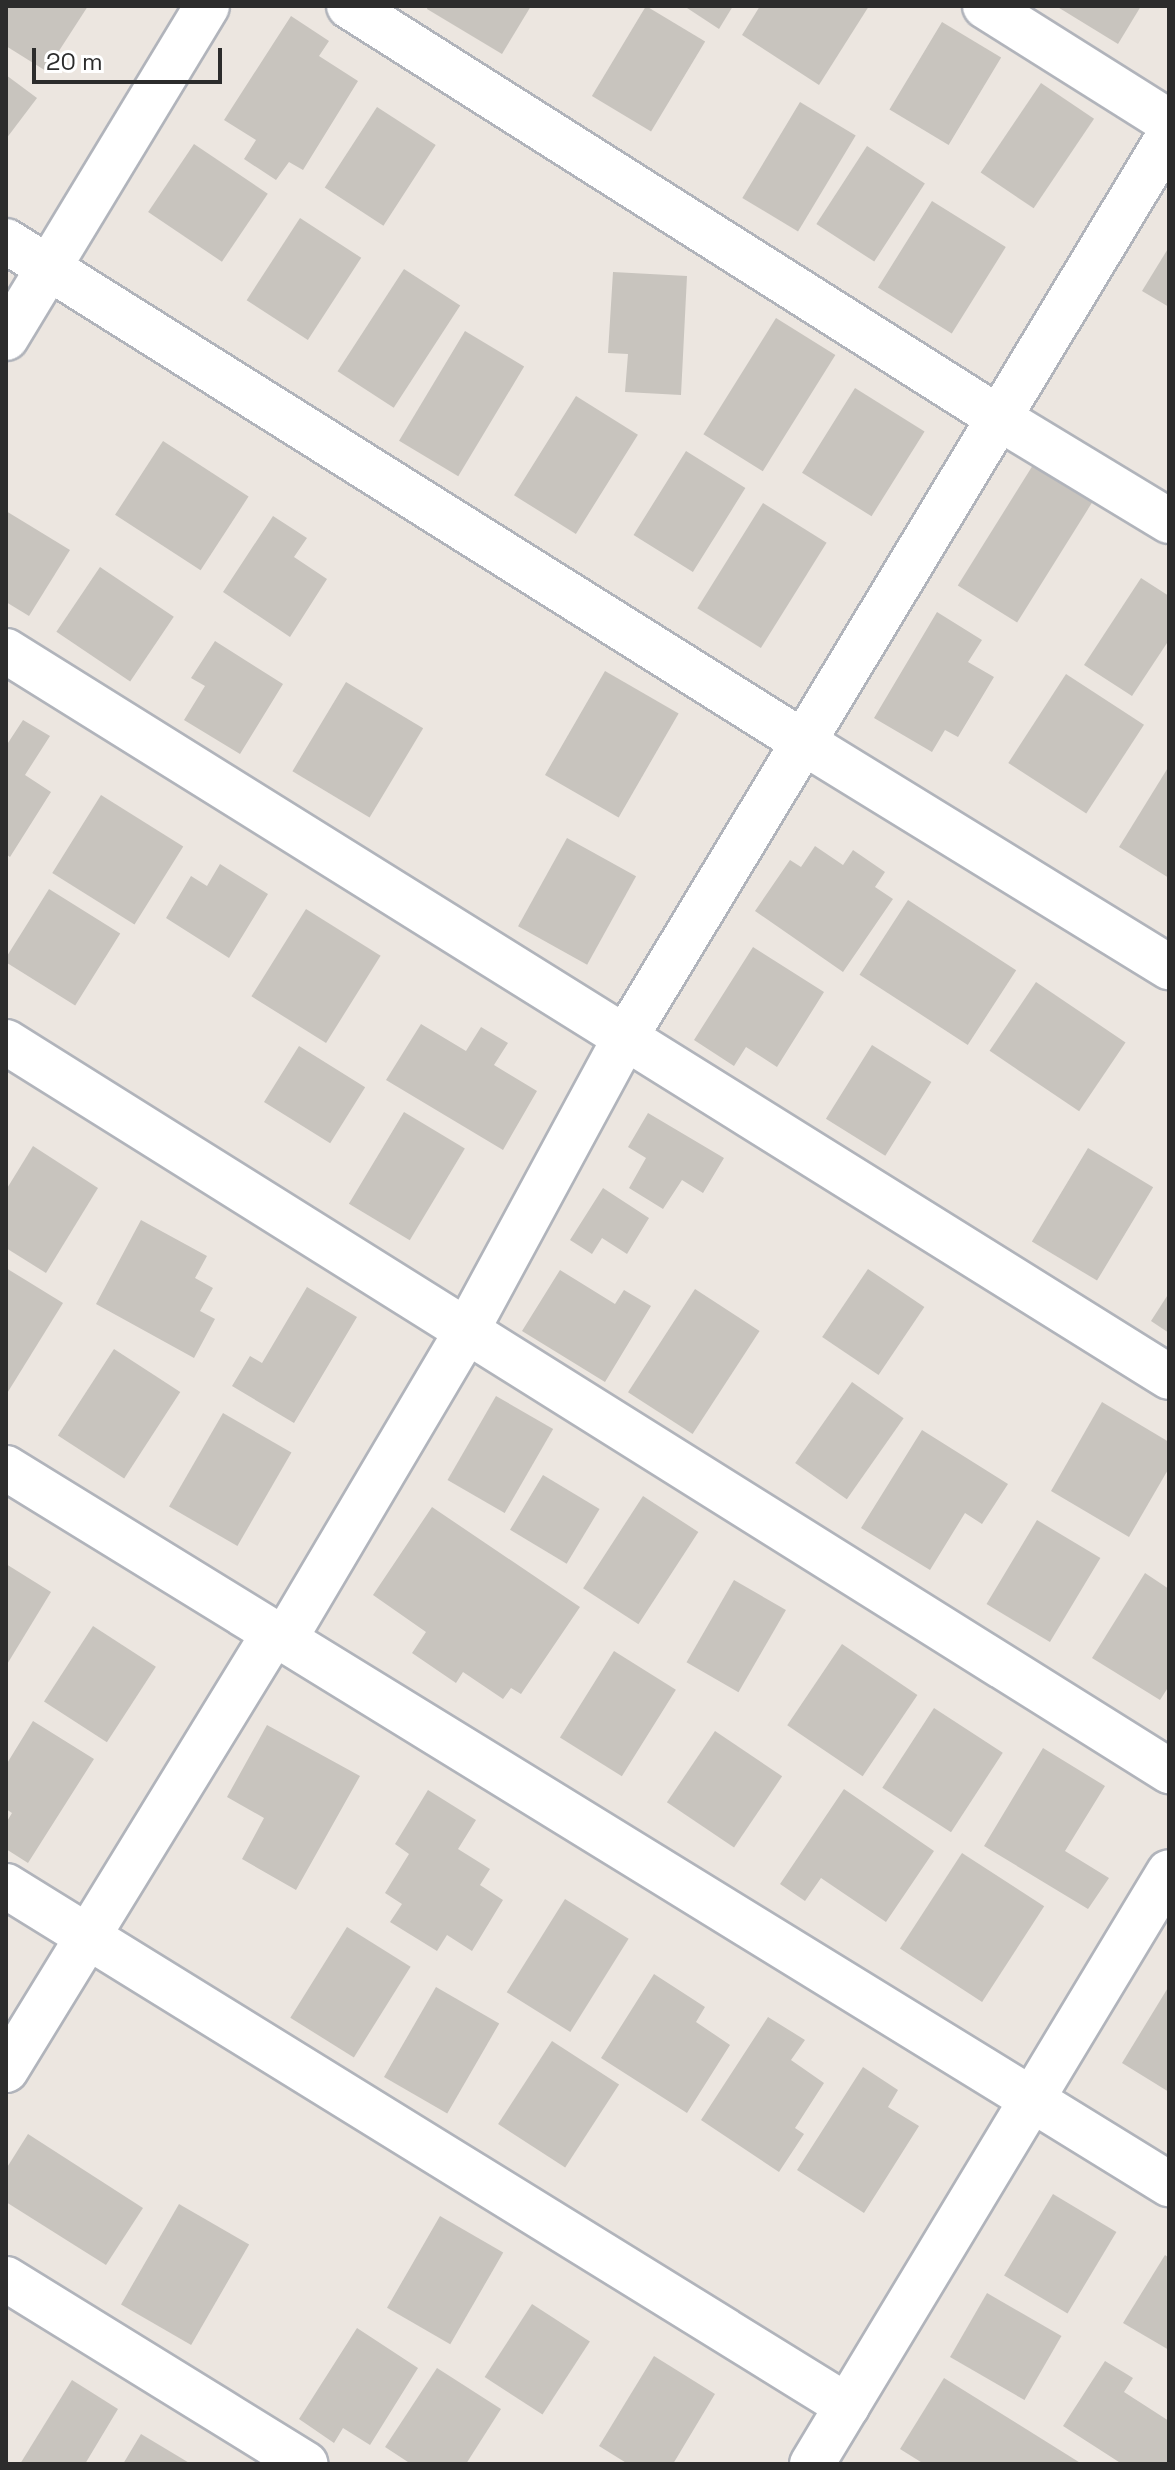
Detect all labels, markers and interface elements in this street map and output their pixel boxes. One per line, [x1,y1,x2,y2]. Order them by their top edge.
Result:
scale bar [36,32,226,82]
text: 20 m [46,46,103,77]

